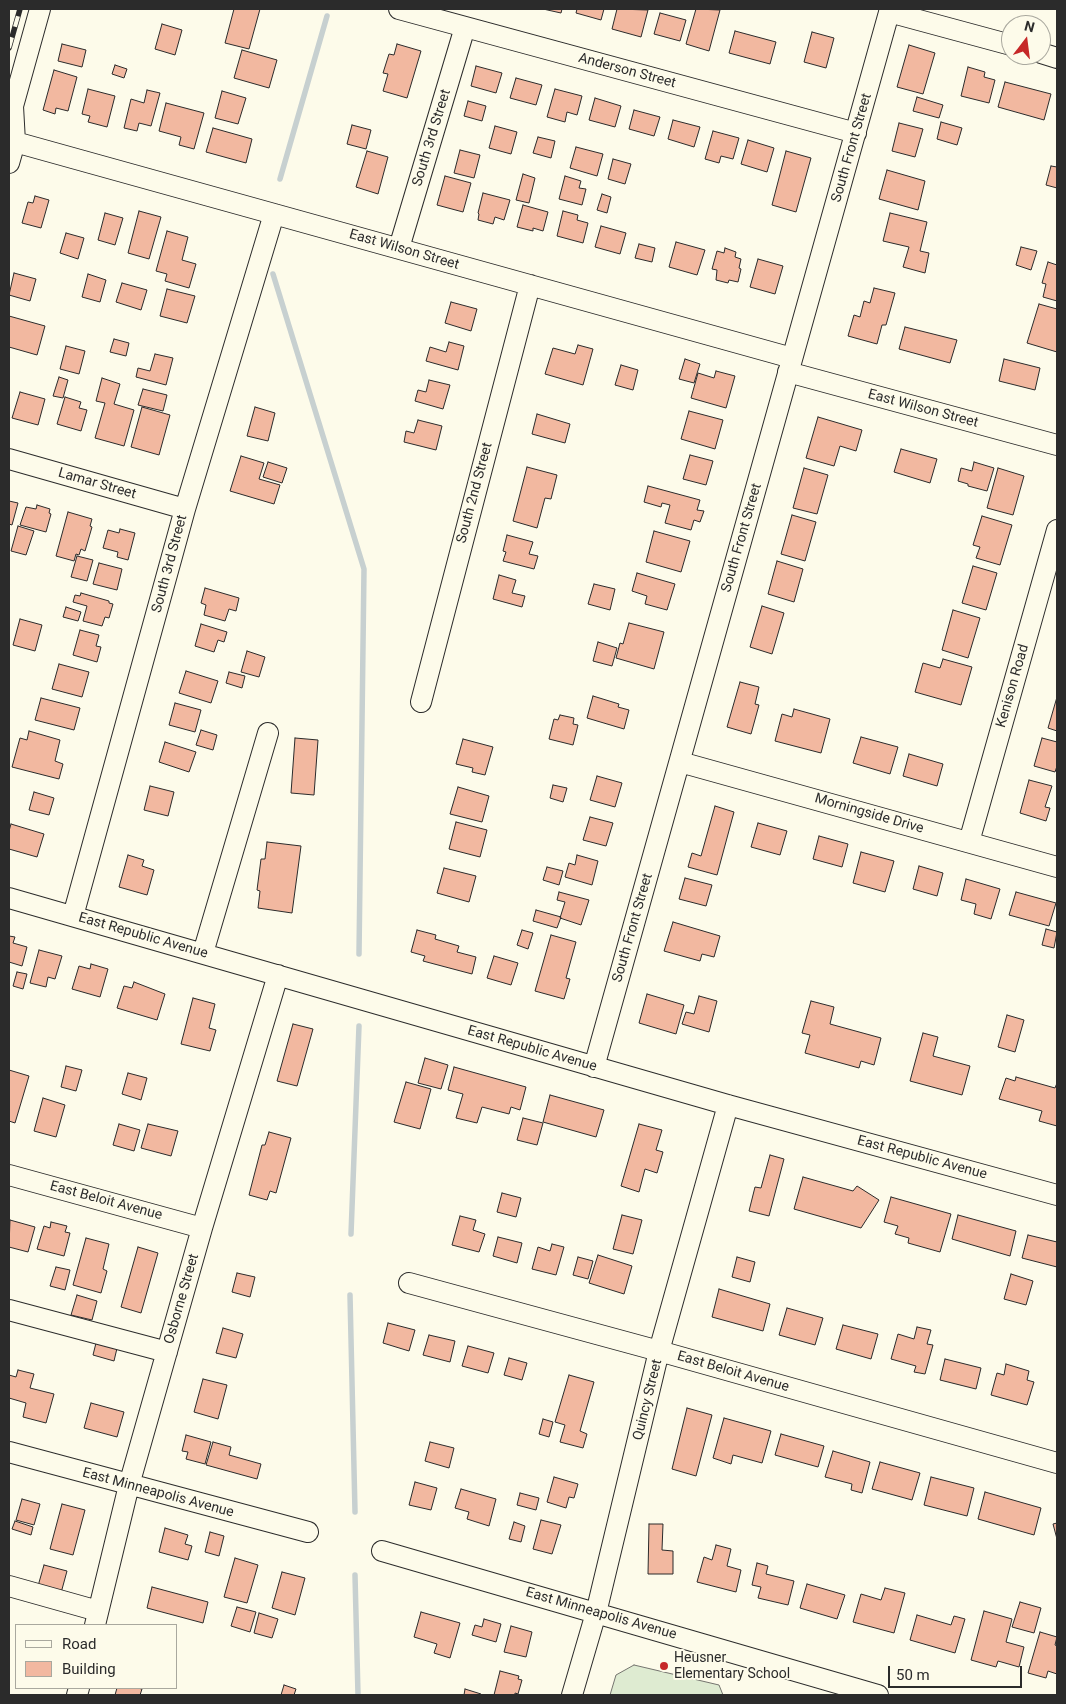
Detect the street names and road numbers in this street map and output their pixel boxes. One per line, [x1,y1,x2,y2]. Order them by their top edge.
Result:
street label: Anderson Street [576,50,678,92]
street label: South 3rd Street [409,87,455,189]
street label: South Front Street [828,92,876,204]
street label: East Wilson Street [347,226,461,274]
street label: East Wilson Street [866,386,980,432]
street label: South 2nd Street [453,441,497,545]
street label: Lamar Street [56,465,138,503]
street label: South Front Street [718,482,766,594]
street label: South 3rd Street [149,513,191,615]
street label: Kenison Road [993,642,1033,730]
street label: Morningside Drive [813,790,925,838]
street label: South Front Street [609,872,657,984]
street label: East Republic Avenue [76,909,210,963]
street label: East Republic Avenue [465,1022,599,1076]
street label: East Republic Avenue [855,1133,989,1183]
street label: East Beloit Avenue [48,1178,164,1224]
street label: Osborne Street [161,1252,203,1346]
street label: East Beloit Avenue [675,1348,791,1396]
street label: Quincy Street [630,1358,666,1442]
street label: East Minneapolis Avenue [80,1465,236,1521]
street label: East Minneapolis Avenue [524,1584,678,1644]

